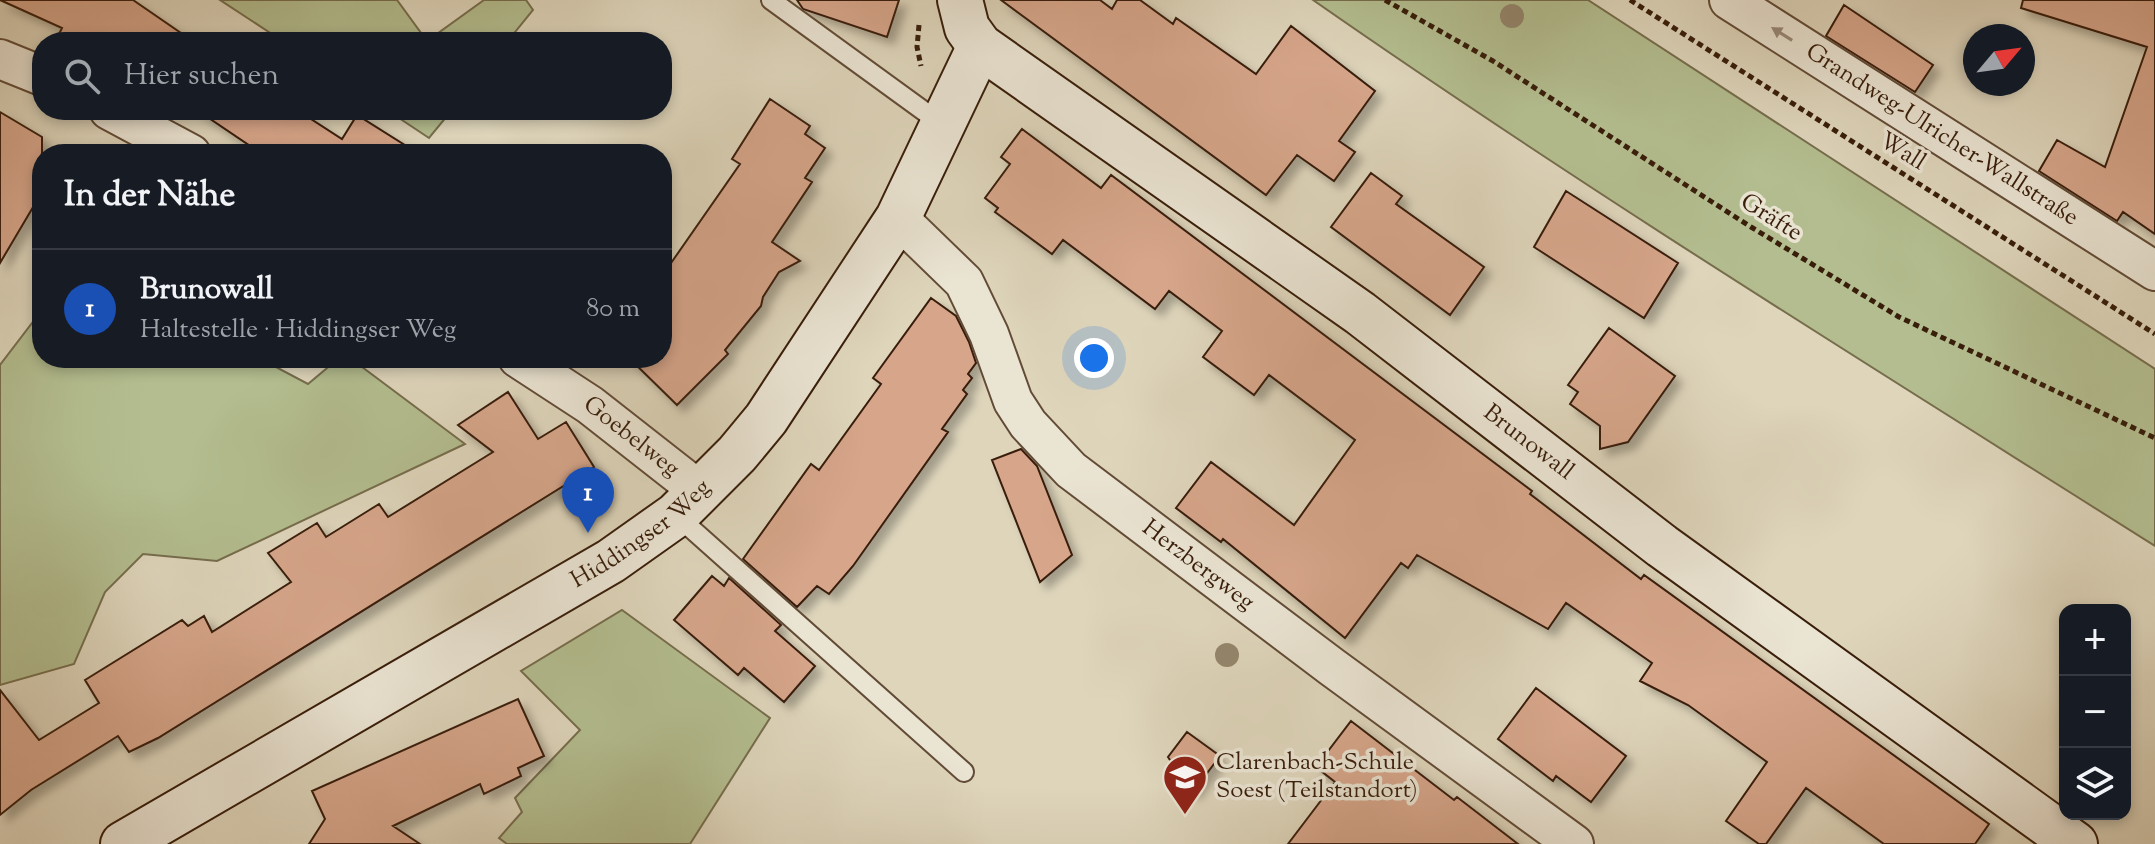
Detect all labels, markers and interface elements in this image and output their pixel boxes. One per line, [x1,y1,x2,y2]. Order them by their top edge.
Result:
north arrow [1963,24,2035,96]
one-way arrow [1771,27,1793,41]
search box [32,32,672,120]
street label: Grandweg-Ulricher-Wallstraße [1800,39,2084,231]
icon: search [60,54,104,98]
text: Hier suchen [124,55,279,98]
street label: Wall [1873,127,1931,177]
text: In der Nähe [64,172,235,221]
street label: Gräfte [1733,186,1809,250]
text: Brunowall [140,269,273,312]
text: 1 [86,291,94,328]
text: 80 m [586,291,640,328]
text: Haltestelle · Hiddingser Weg [140,312,457,349]
your location [1074,338,1114,378]
street label: Goebelweg [575,388,687,486]
street label: Brunowall [1476,397,1581,489]
pin: 1 [562,467,614,533]
street label: Hiddingser Weg [565,472,719,598]
street label: Herzbergweg [1134,512,1261,620]
map controls [2059,604,2131,820]
button: + [2059,604,2131,676]
button: − [2059,676,2131,748]
place label: Clarenbach-Schule Soest (Teilstandort) [1216,746,1418,808]
button: layers [2059,748,2131,820]
school or university icon: Clarenbach-Schule Soest (Teilstandort) [1161,753,1209,816]

